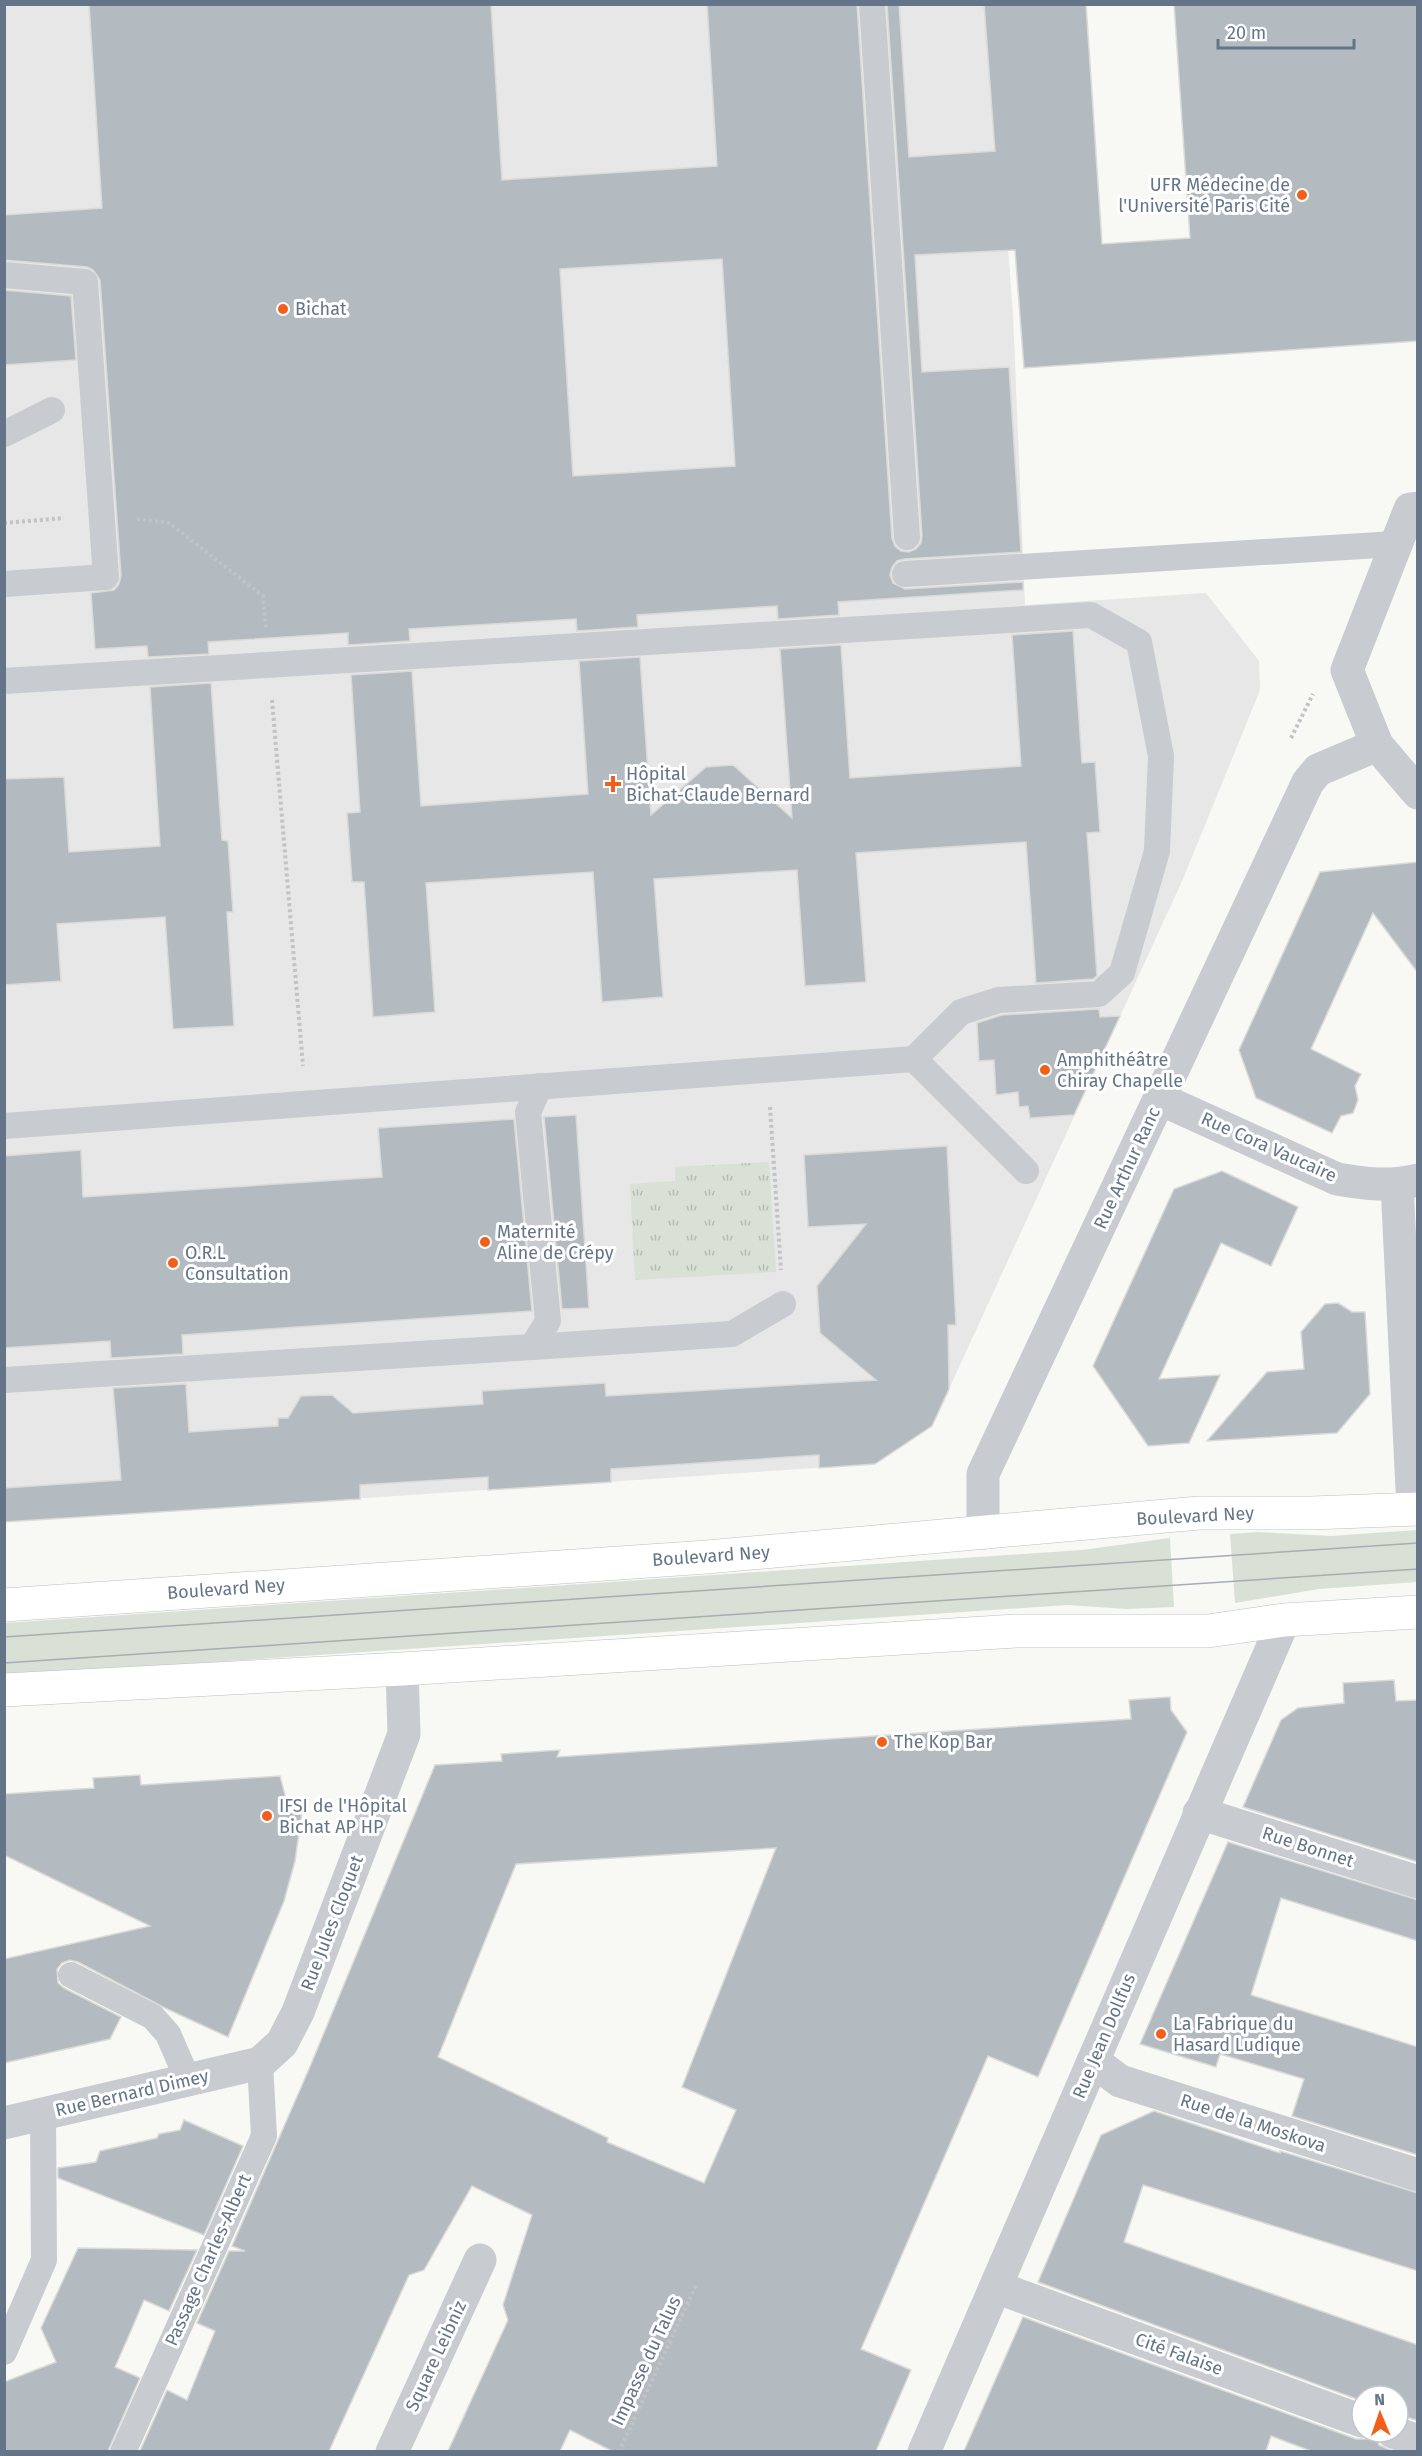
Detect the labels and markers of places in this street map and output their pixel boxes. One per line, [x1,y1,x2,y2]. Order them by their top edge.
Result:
place label: UFR Médecine de l'Université Paris Cité [1118,174,1290,217]
marker: UFR Médecine de l'Université Paris Cité [1295,188,1309,202]
place label: Bichat [295,298,347,320]
marker: Bichat [276,302,290,316]
place label: Hôpital Bichat-Claude Bernard [626,763,810,806]
marker: Hôpital Bichat-Claude Bernard [604,775,622,793]
place label: Amphithéâtre Chiray Chapelle [1057,1049,1183,1092]
marker: Amphithéâtre Chiray Chapelle [1038,1063,1052,1077]
place label: Maternité Aline de Crépy [497,1221,614,1264]
marker: Maternité Aline de Crépy [478,1235,492,1249]
place label: O.R.L Consultation [185,1242,289,1285]
marker: O.R.L Consultation [166,1256,180,1270]
place label: The Kop Bar [894,1731,992,1753]
marker: The Kop Bar [875,1735,889,1749]
place label: IFSI de l'Hôpital Bichat AP HP [279,1795,407,1838]
marker: IFSI de l'Hôpital Bichat AP HP [260,1809,274,1823]
place label: La Fabrique du Hasard Ludique [1173,2013,1301,2056]
marker: La Fabrique du Hasard Ludique [1154,2027,1168,2041]

